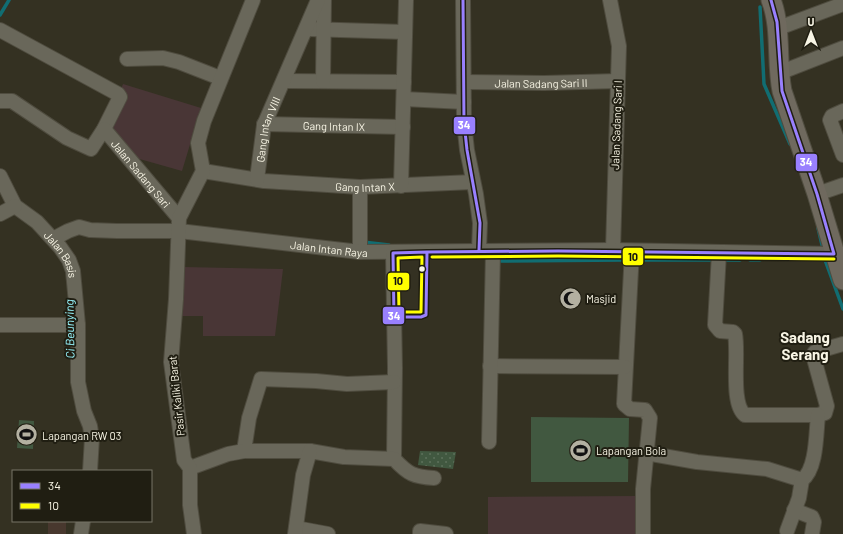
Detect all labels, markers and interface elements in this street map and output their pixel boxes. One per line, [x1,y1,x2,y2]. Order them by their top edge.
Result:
north arrow [791,12,831,52]
text: U [808,15,815,28]
street label: Jalan Sadang Sari II [495,75,588,90]
street label: Jalan Sadang Sari I [608,80,624,170]
street label: Gang Intan VIII [253,94,282,163]
line badge: 34 [453,116,476,135]
street label: Gang Intan IX [303,118,366,133]
text: 34 [458,118,471,131]
street label: Jalan Sadang Sari [109,137,174,210]
line badge: 34 [795,153,818,172]
text: 34 [800,155,813,168]
street label: Gang Intan X [335,179,395,194]
street label: Jalan Basis [42,228,80,278]
street label: Jalan Intan Raya [290,237,368,259]
line badge: 10 [622,247,644,266]
text: 10 [628,250,638,263]
unlabelled marker [417,264,427,274]
line badge: 10 [387,272,410,291]
text: 10 [393,274,403,287]
mosque icon: Masjid [558,285,584,311]
place label: Masjid [586,292,616,305]
water label: Ci Beunying [61,299,77,359]
line badge: 34 [382,306,405,325]
text: 34 [388,309,401,322]
district label: Sadang Serang [780,328,830,363]
street label: Pasir Kaliki Barat [165,355,187,437]
sports icon: Lapangan RW 03 [13,422,39,448]
place label: Lapangan RW 03 [42,429,122,442]
sports icon: Lapangan Bola [567,437,593,463]
place label: Lapangan Bola [596,444,666,457]
legend [12,470,152,522]
text: 34 [48,478,61,492]
text: 10 [48,498,59,512]

